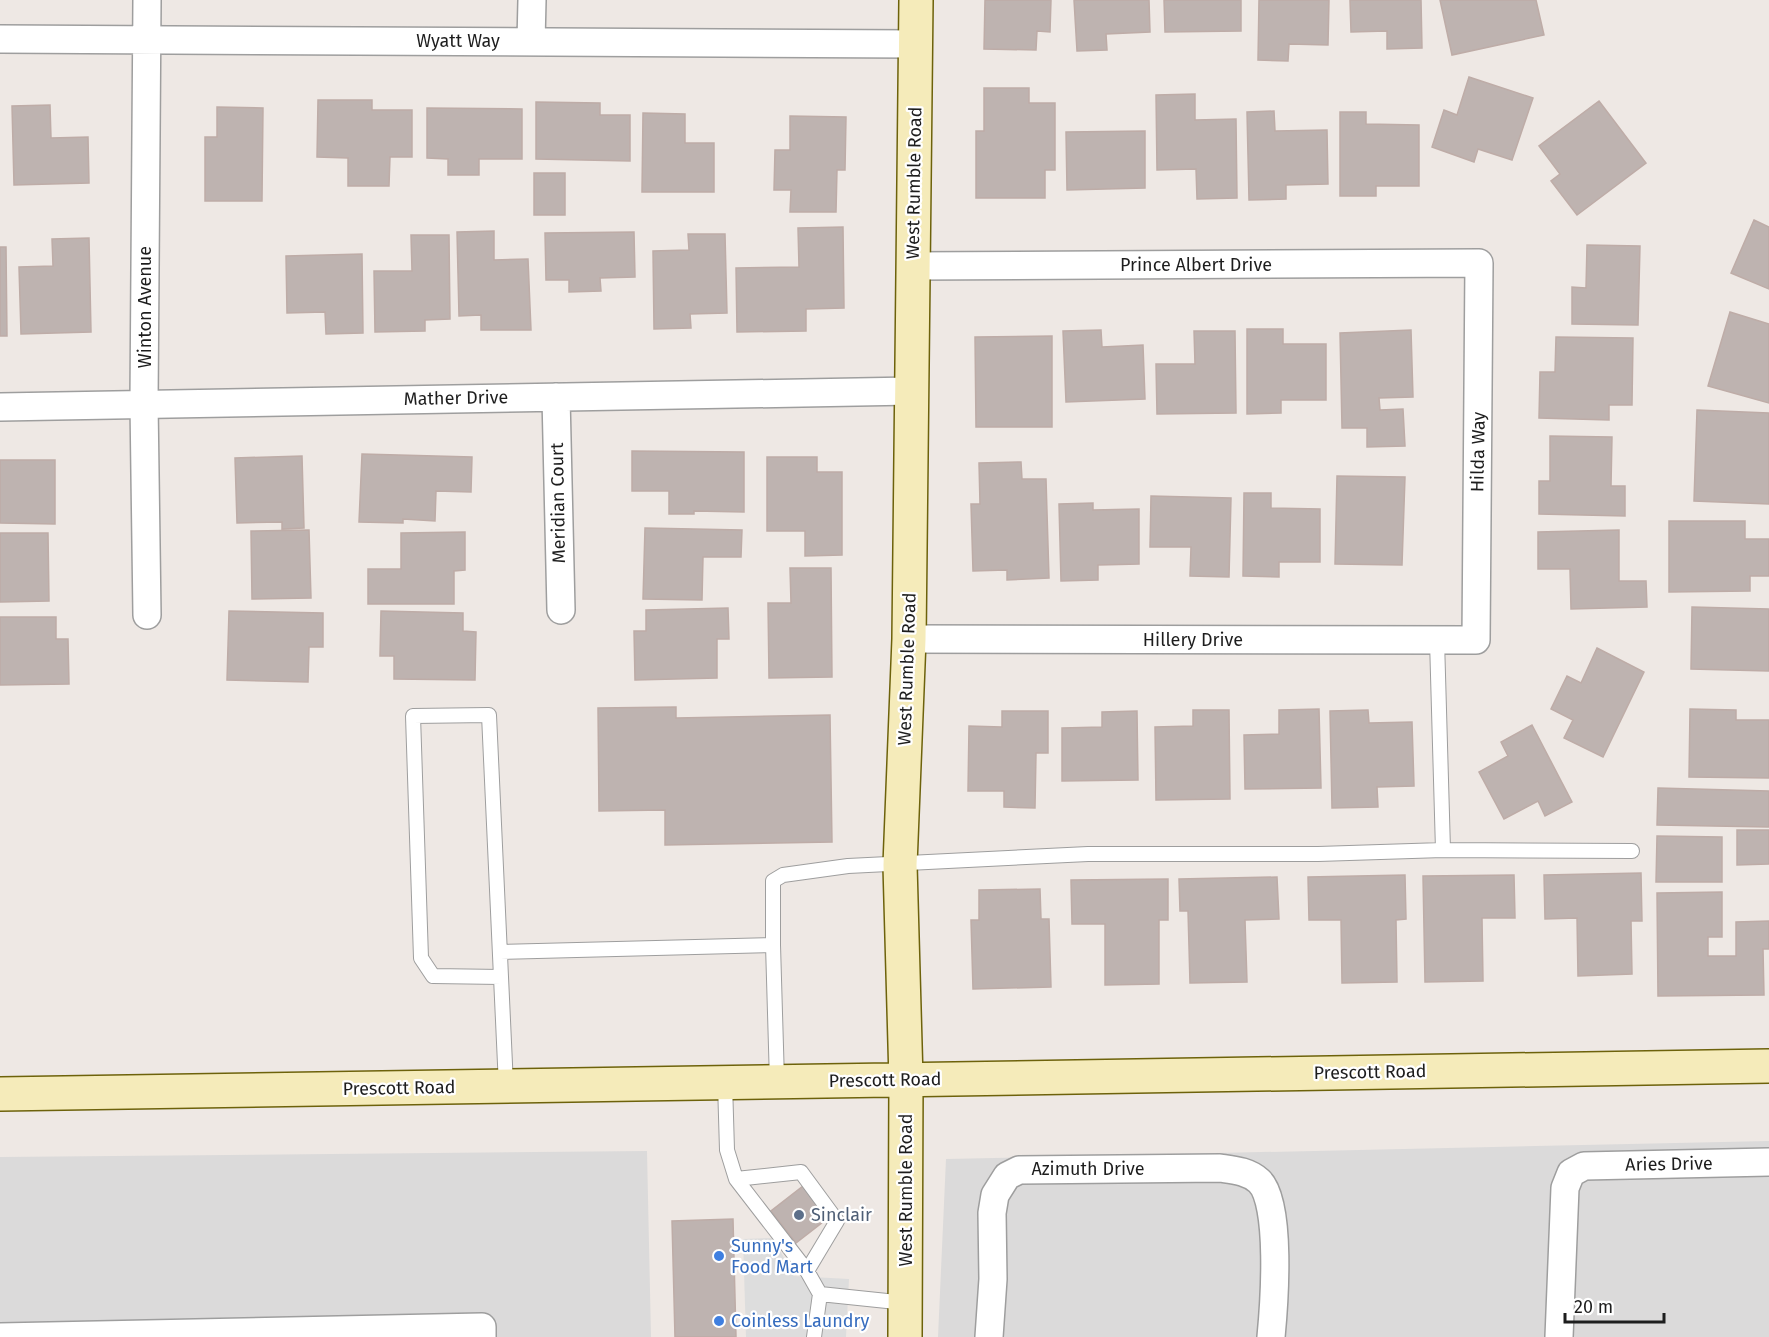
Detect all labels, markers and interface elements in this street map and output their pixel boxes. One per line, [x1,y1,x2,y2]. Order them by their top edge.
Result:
street label: Wyatt Way [416,30,500,52]
street label: West Rumble Road [902,106,926,260]
street label: Winton Avenue [134,246,156,368]
street label: Prince Albert Drive [1120,254,1272,276]
street label: Mather Drive [404,386,508,410]
street label: Hilda Way [1466,411,1490,492]
street label: Meridian Court [546,442,570,564]
street label: West Rumble Road [893,592,921,746]
street label: Hillery Drive [1143,629,1243,651]
street label: Prescott Road [1313,1060,1427,1084]
street label: Prescott Road [828,1068,942,1092]
street label: Prescott Road [342,1076,456,1100]
street label: West Rumble Road [895,1114,917,1266]
street label: Aries Drive [1625,1152,1713,1176]
street label: Azimuth Drive [1031,1158,1145,1180]
place label: Sinclair [811,1204,872,1226]
marker: Sinclair [792,1208,806,1222]
place label: Sunny's Food Mart [731,1235,814,1278]
marker: Sunny's Food Mart [712,1249,726,1263]
scale bar [1565,1286,1664,1324]
text: 20 m [1574,1296,1613,1318]
place label: Coinless Laundry [731,1310,870,1332]
marker: Coinless Laundry [712,1314,726,1328]

